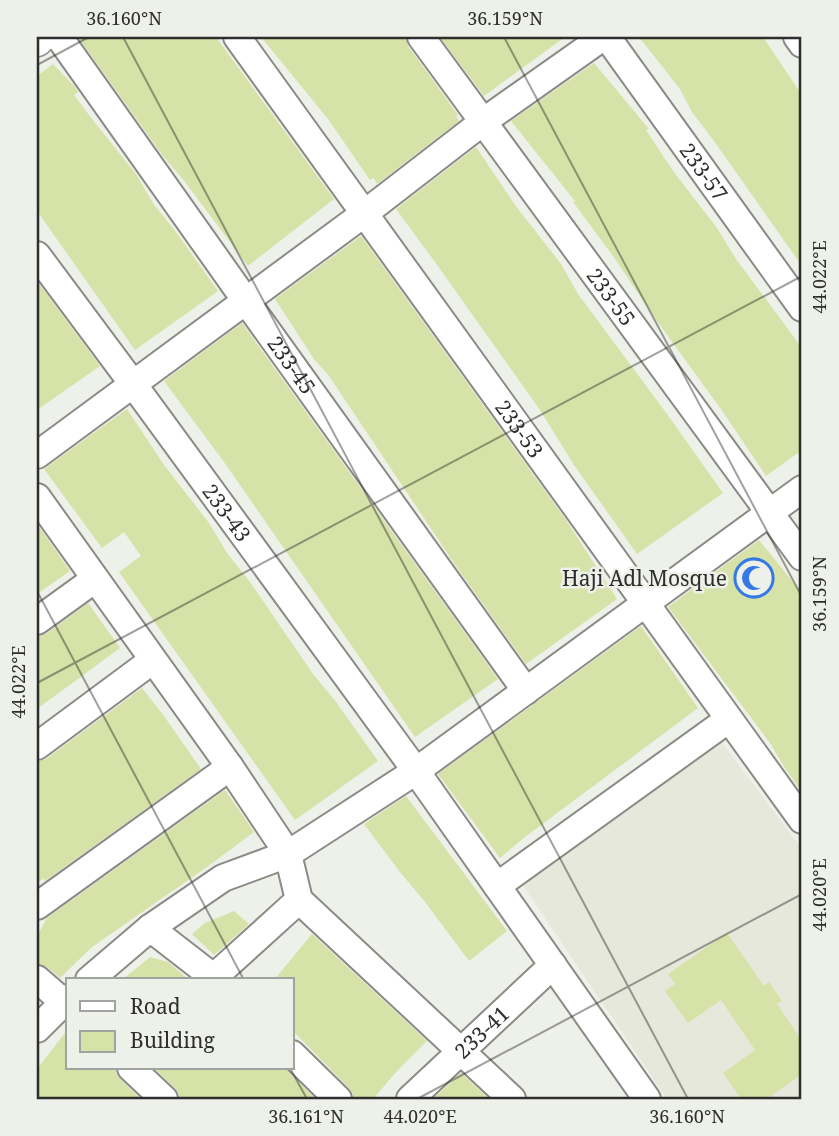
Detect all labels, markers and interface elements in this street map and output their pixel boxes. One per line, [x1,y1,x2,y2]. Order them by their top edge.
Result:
text: 36.160°N [86,6,162,30]
text: 36.159°N [467,6,543,30]
street label: 233-57 [674,137,734,206]
text: 44.022°E [807,240,831,314]
street label: 233-55 [581,262,642,331]
street label: 233-45 [261,330,322,399]
street label: 233-53 [489,394,550,463]
street label: 233-43 [196,478,258,547]
text: 36.159°N [807,556,831,632]
mosque icon: Haji Adl Mosque [733,557,775,599]
place label: Haji Adl Mosque [562,564,727,592]
text: 44.022°E [6,645,30,719]
text: 44.020°E [807,858,831,932]
legend [66,978,294,1070]
text: Road [130,992,181,1020]
street label: 233-41 [448,999,515,1065]
text: Building [130,1026,215,1054]
text: 36.161°N [268,1104,344,1128]
text: 44.020°E [383,1104,457,1128]
text: 36.160°N [649,1104,725,1128]

